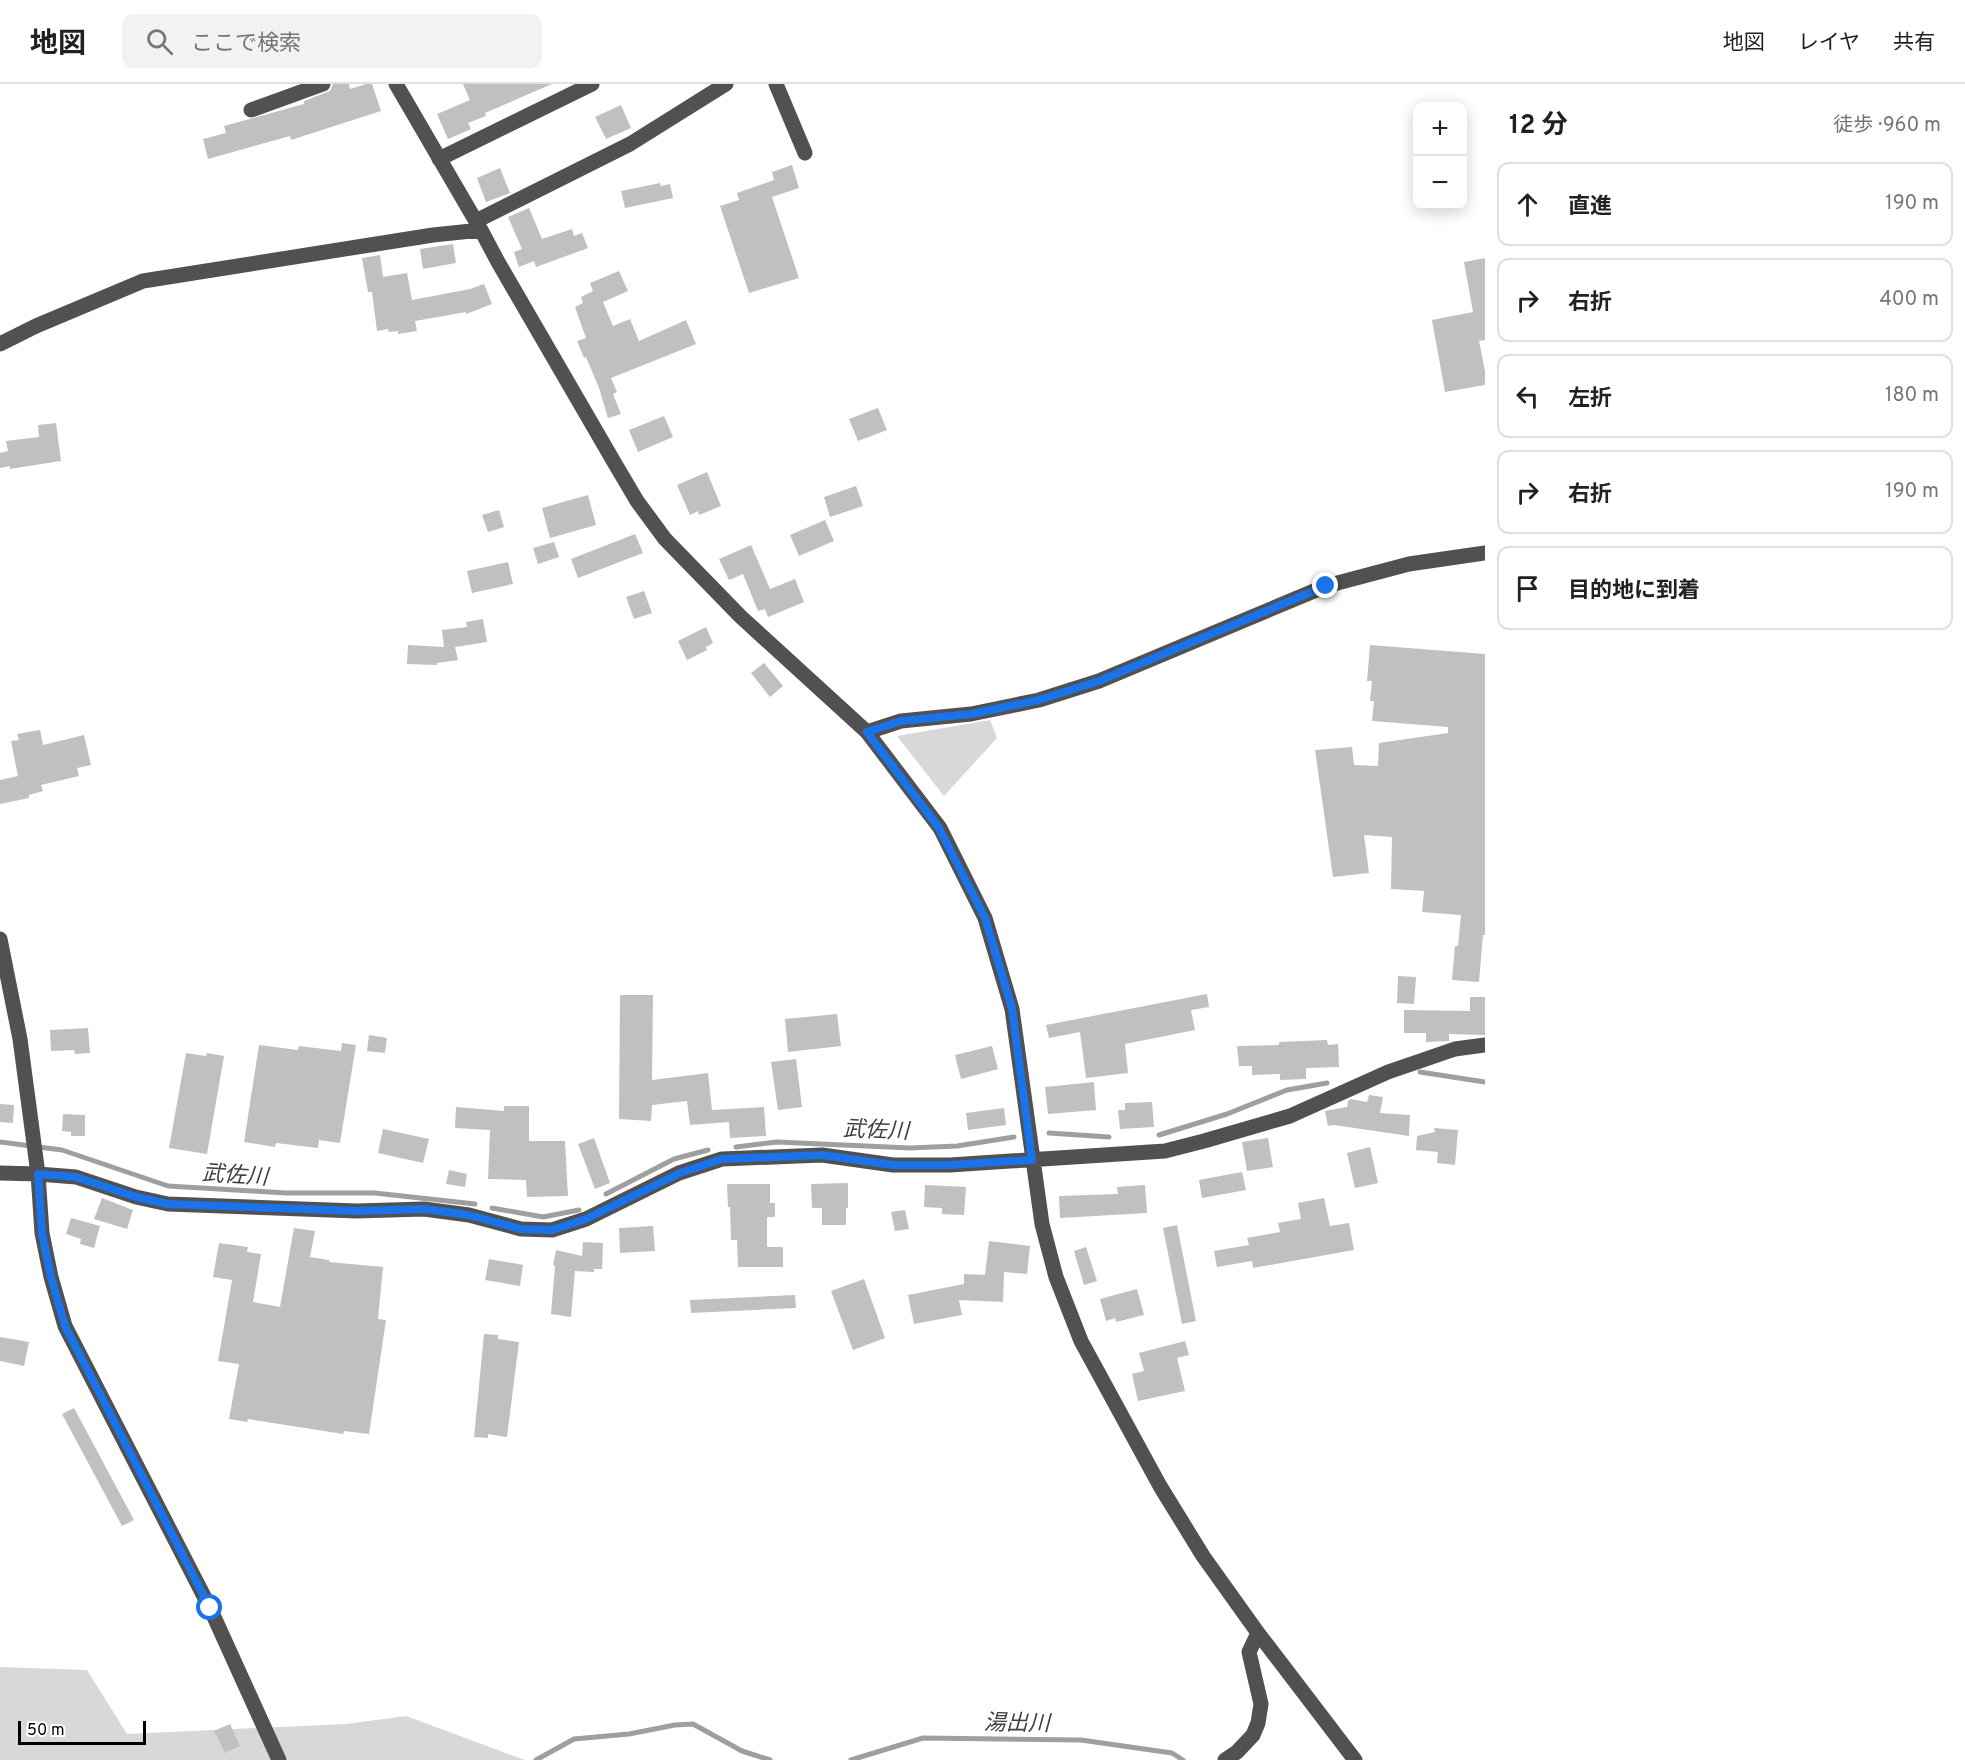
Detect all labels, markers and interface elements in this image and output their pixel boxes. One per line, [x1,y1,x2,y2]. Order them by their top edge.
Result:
search box [122,14,542,68]
icon: search [143,25,176,58]
text: 地図 [30,27,86,63]
text: 地図 [1723,30,1765,57]
text: レイヤ [1798,30,1860,57]
text: 共有 [1893,30,1935,57]
text: ここで検索 [191,31,301,58]
map controls [1413,102,1467,210]
button: + [1413,102,1467,156]
text: 12 分 [1509,110,1568,143]
text: 徒歩 · 960 m [1833,113,1941,139]
button: − [1413,156,1467,210]
icon: ahead [1511,188,1544,221]
text: 190 m [1885,191,1939,217]
text: 直進 [1568,194,1612,221]
icon: right [1511,284,1544,317]
text: 400 m [1879,287,1939,313]
text: 右折 [1568,290,1612,317]
icon: left [1511,380,1544,413]
text: 180 m [1885,383,1939,409]
text: 左折 [1568,386,1612,413]
icon: right [1511,476,1544,509]
text: 190 m [1885,479,1939,505]
text: 右折 [1568,482,1612,509]
route end [1312,572,1338,598]
icon: arrive [1511,572,1544,605]
text: 目的地に到着 [1568,578,1700,605]
water label: 武佐川 [842,1117,911,1146]
water label: 武佐川 [201,1161,271,1192]
route start [196,1594,222,1620]
water label: 湯出川 [984,1710,1052,1739]
scale bar [18,1718,146,1746]
text: 50 m [27,1721,65,1741]

